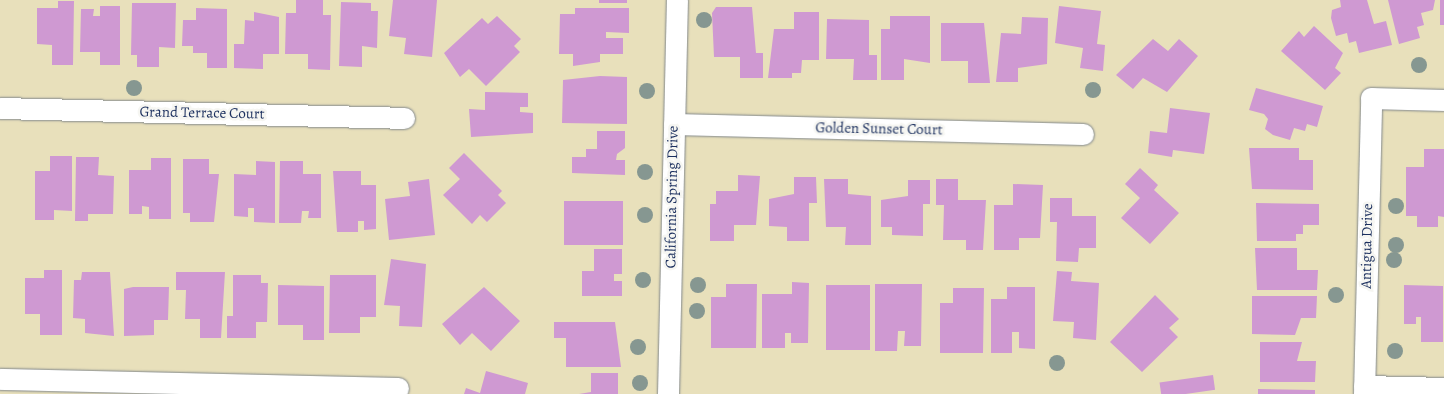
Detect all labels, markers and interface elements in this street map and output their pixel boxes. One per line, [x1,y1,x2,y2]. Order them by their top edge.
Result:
street label: Grand Terrace Court [139,103,265,123]
street label: Golden Sunset Court [815,119,943,139]
street label: California Spring Drive [662,125,682,269]
street label: Antigua Drive [1357,203,1377,289]

